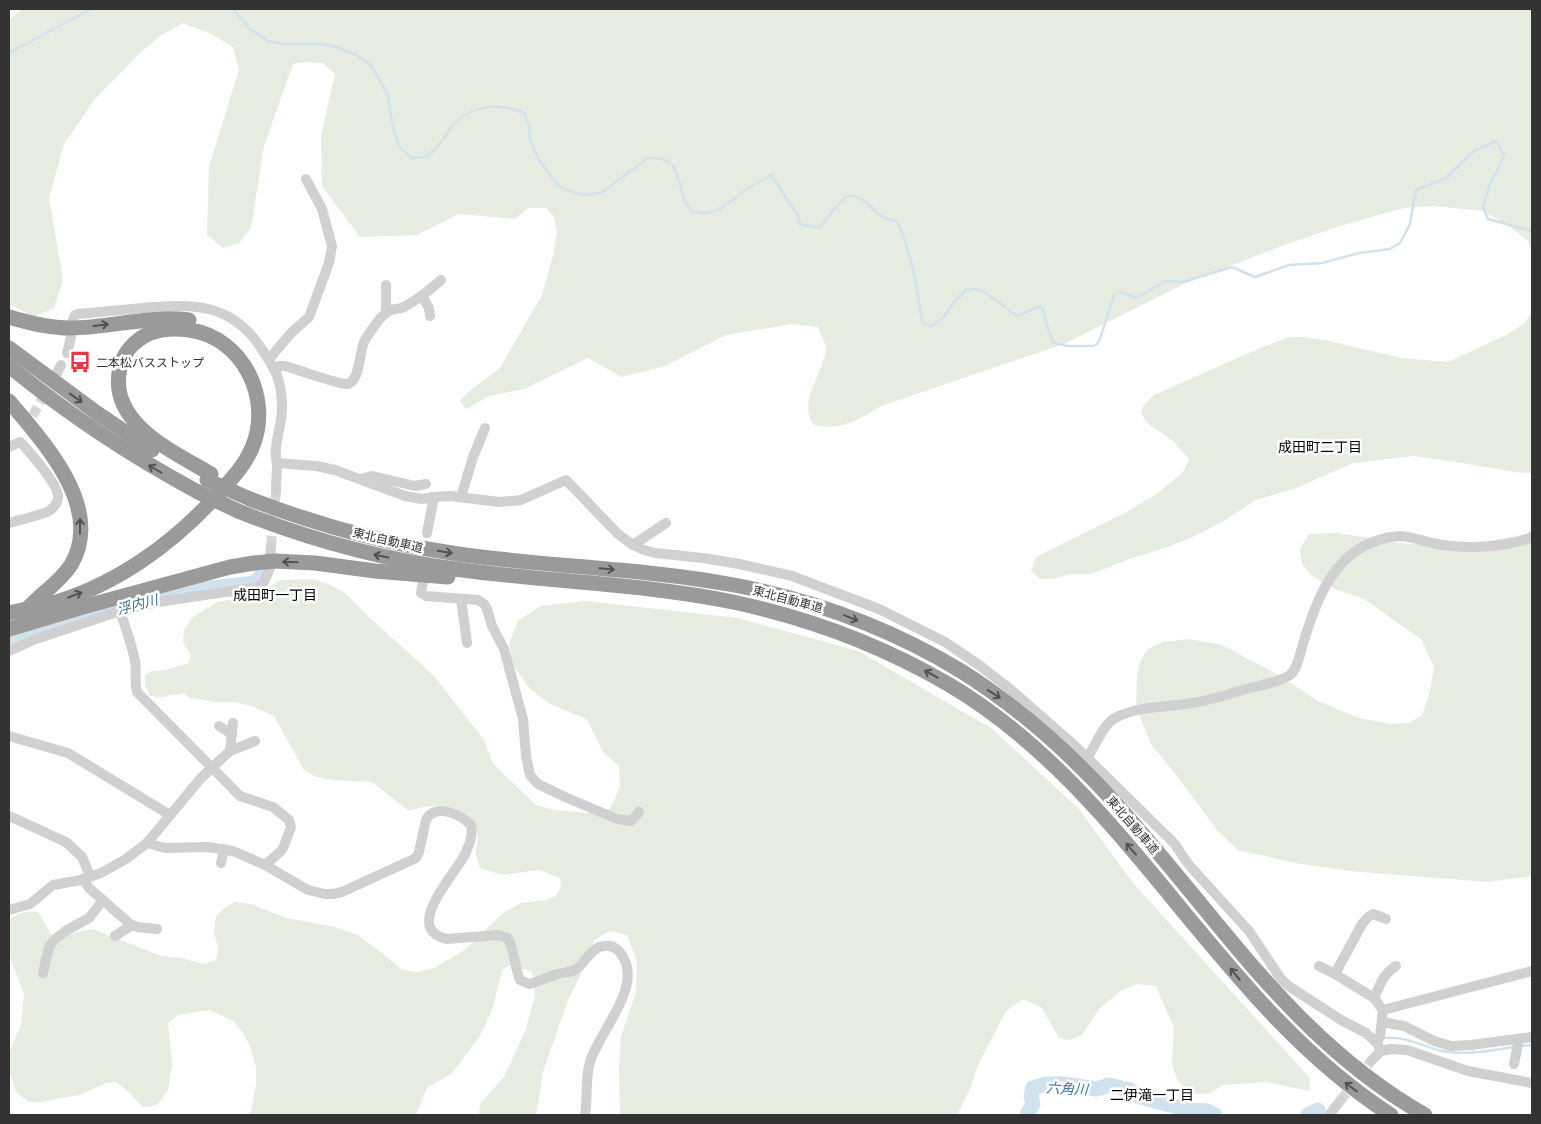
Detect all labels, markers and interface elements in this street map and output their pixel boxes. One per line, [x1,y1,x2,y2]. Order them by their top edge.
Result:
one-way arrow [92,320,108,330]
bus stop icon: 二本松バスストップ [67,349,93,375]
place label: 二本松バスストップ [96,353,204,372]
one-way arrow [69,393,83,403]
district label: 成田町二丁目 [1278,436,1362,457]
one-way arrow [148,463,163,473]
one-way arrow [75,518,85,534]
street label: 東北自動車道 [351,523,425,557]
one-way arrow [437,547,453,557]
one-way arrow [373,550,389,560]
one-way arrow [282,557,298,567]
one-way arrow [598,564,614,574]
street label: 東北自動車道 [751,581,825,617]
district label: 成田町一丁目 [233,584,317,605]
water label: 浮内川 [114,588,162,620]
one-way arrow [67,590,82,599]
one-way arrow [843,614,858,623]
one-way arrow [924,669,938,679]
one-way arrow [987,689,1001,699]
street label: 東北自動車道 [1102,792,1164,858]
one-way arrow [1126,842,1137,855]
one-way arrow [1229,968,1240,981]
water label: 六角川 [1045,1076,1091,1100]
one-way arrow [1344,1082,1358,1092]
district label: 二伊滝一丁目 [1110,1084,1194,1105]

